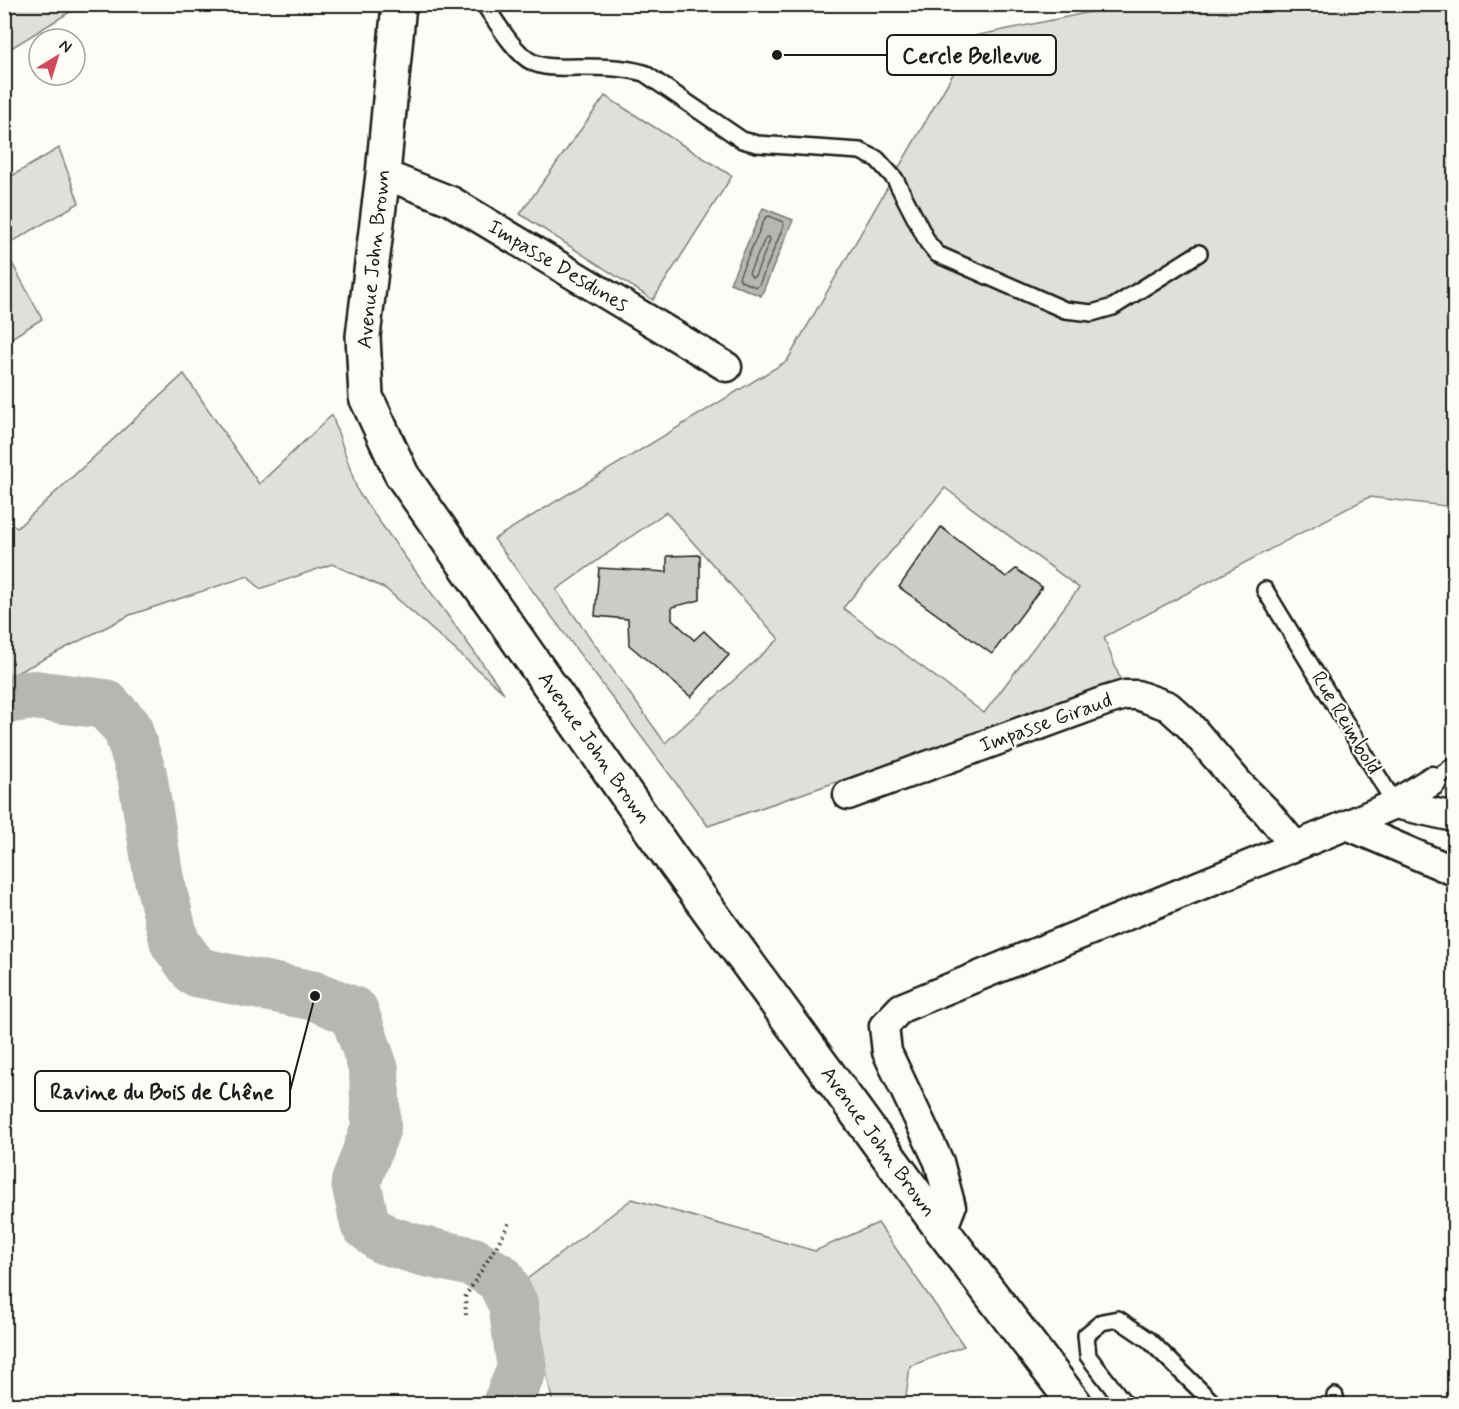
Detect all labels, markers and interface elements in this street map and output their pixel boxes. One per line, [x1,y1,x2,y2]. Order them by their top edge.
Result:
north arrow [27,27,87,87]
text: N [55,35,76,58]
callout: Cercle Bellevue [887,35,1056,75]
text: Cercle Bellevue [902,43,1042,71]
street label: Avenue John Brown [351,168,397,350]
street label: Impasse Desdunes [483,213,633,319]
street label: Avenue John Brown [531,666,657,830]
street label: Rue Reimbold [1304,666,1388,780]
street label: Impasse Giraud [976,686,1116,760]
street label: Avenue John Brown [814,1061,942,1223]
callout: Ravine du Bois de Chêne [35,1071,290,1111]
text: Ravine du Bois de Chêne [50,1079,274,1107]

